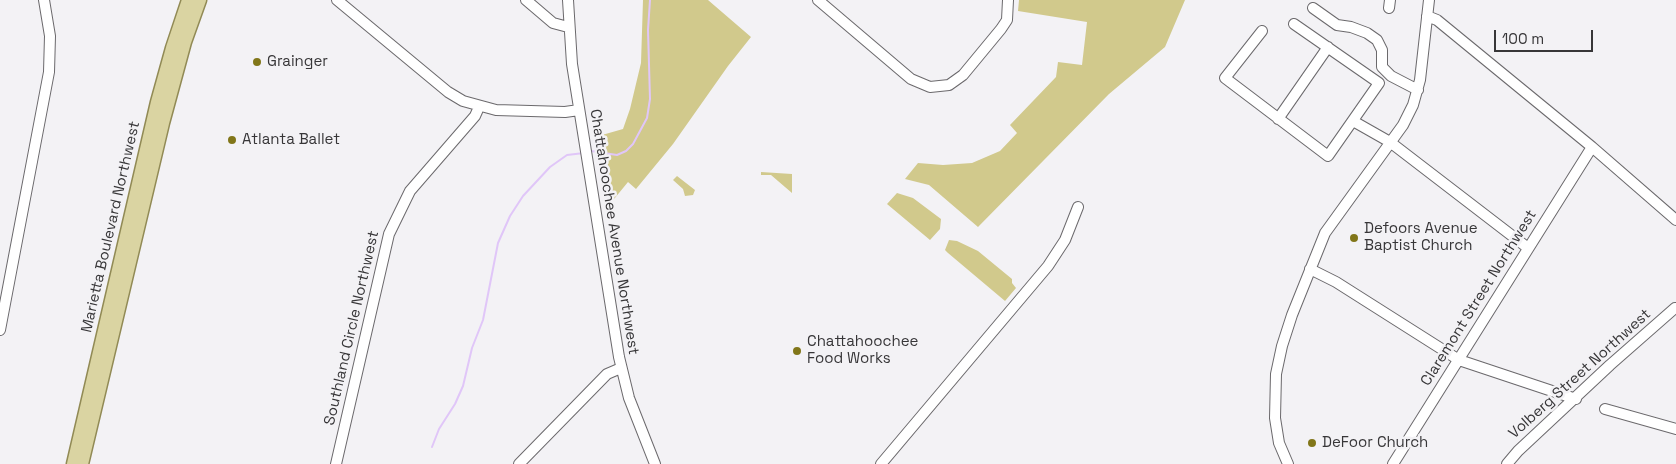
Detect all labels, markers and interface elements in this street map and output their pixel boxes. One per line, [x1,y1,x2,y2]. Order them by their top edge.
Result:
scale bar [1496,20,1595,52]
text: 100 m [1502,29,1544,48]
place label: Grainger [267,53,328,71]
marker: Grainger [251,56,263,68]
street label: Chattahoochee Avenue Northwest [586,108,642,356]
street label: Marietta Boulevard Northwest [78,120,144,334]
place label: Atlanta Ballet [242,131,340,149]
marker: Atlanta Ballet [226,134,238,146]
street label: Claremont Street Northwest [1417,207,1541,389]
place label: Defoors Avenue Baptist Church [1364,220,1478,255]
street label: Southland Circle Northwest [321,229,383,427]
marker: Defoors Avenue Baptist Church [1348,232,1360,244]
street label: Volberg Street Northwest [1505,305,1655,443]
place label: Chattahoochee Food Works [807,333,918,368]
marker: Chattahoochee Food Works [791,345,803,357]
place label: DeFoor Church [1322,434,1428,452]
marker: DeFoor Church [1306,437,1318,449]

